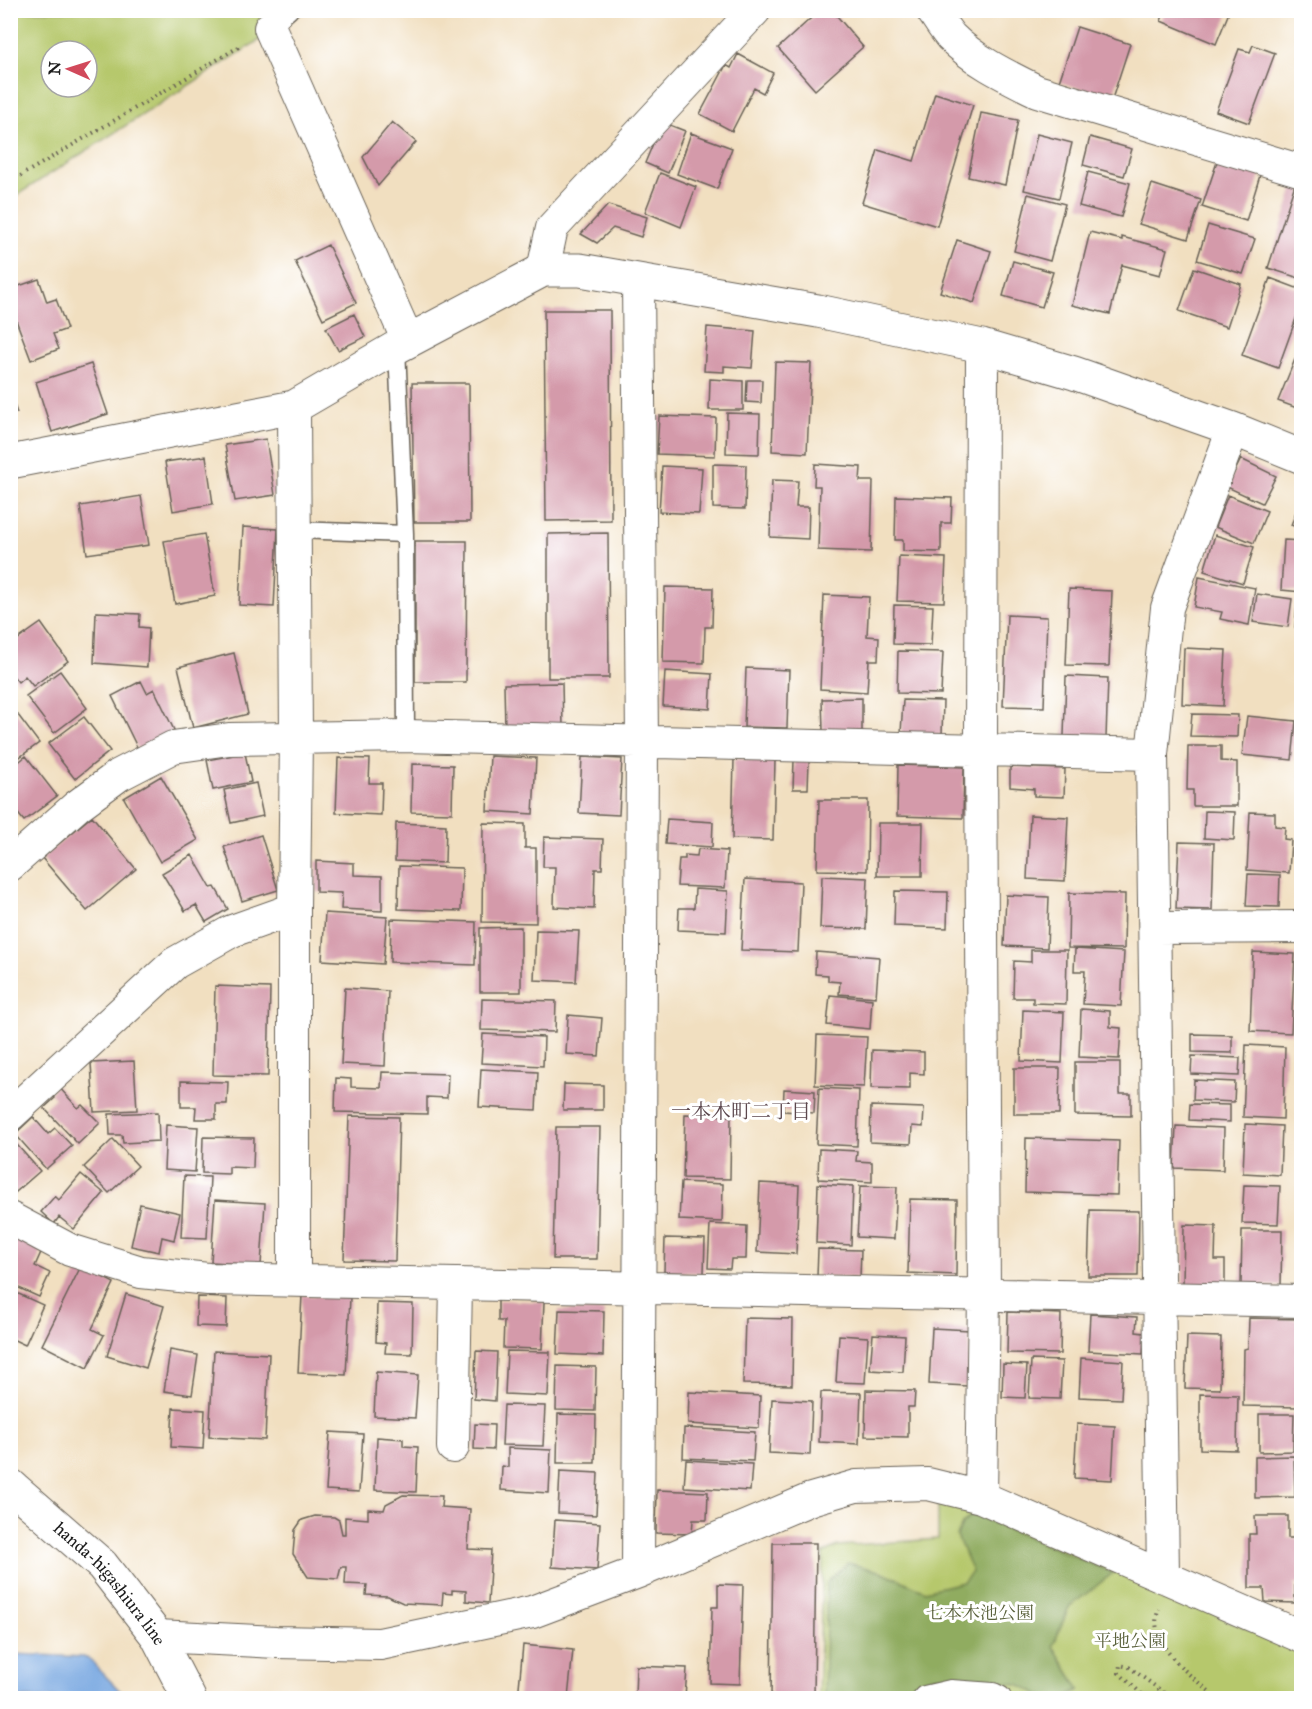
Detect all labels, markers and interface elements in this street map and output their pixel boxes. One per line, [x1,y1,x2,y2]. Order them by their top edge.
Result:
north arrow [39,39,99,99]
text: N [45,61,64,76]
district label: 一本木町二丁目 [671,1099,811,1123]
street label: handa-higashiura line [49,1517,171,1649]
park label: 七本木池公園 [926,1602,1034,1624]
park label: 平地公園 [1094,1630,1166,1652]

